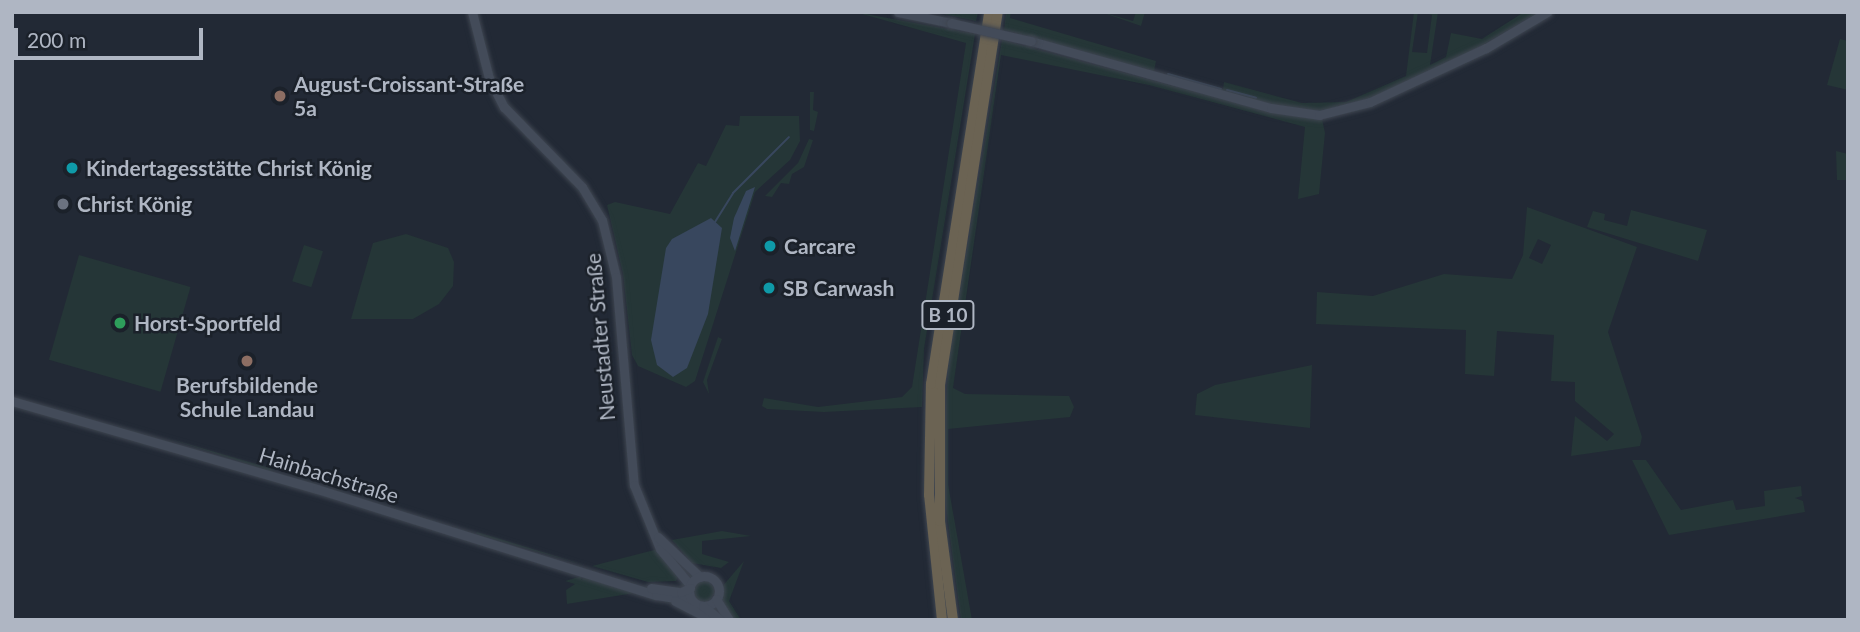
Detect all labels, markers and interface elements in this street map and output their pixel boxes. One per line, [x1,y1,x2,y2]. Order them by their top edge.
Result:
scale bar [18,14,206,58]
text: 200 m [27,27,86,52]
place label: August-Croissant-Straße 5a [294,71,524,121]
marker: August-Croissant-Straße 5a [272,88,288,104]
place label: Kindertagesstätte Christ König [86,155,372,181]
marker: Kindertagesstätte Christ König [64,160,80,176]
place label: Christ König [77,191,192,217]
marker: Christ König [55,196,71,212]
place label: Carcare [784,233,856,259]
marker: Carcare [762,238,778,254]
street label: Neustadter Straße [580,252,620,422]
place label: SB Carwash [783,275,894,301]
marker: SB Carwash [761,280,777,296]
road number: B 10 [920,300,976,330]
place label: Horst-Sportfeld [134,310,281,336]
marker: Horst-Sportfeld [112,315,128,331]
marker: Berufsbildende Schule Landau [239,353,255,369]
place label: Berufsbildende Schule Landau [176,372,318,422]
street label: Hainbachstraße [256,442,402,508]

